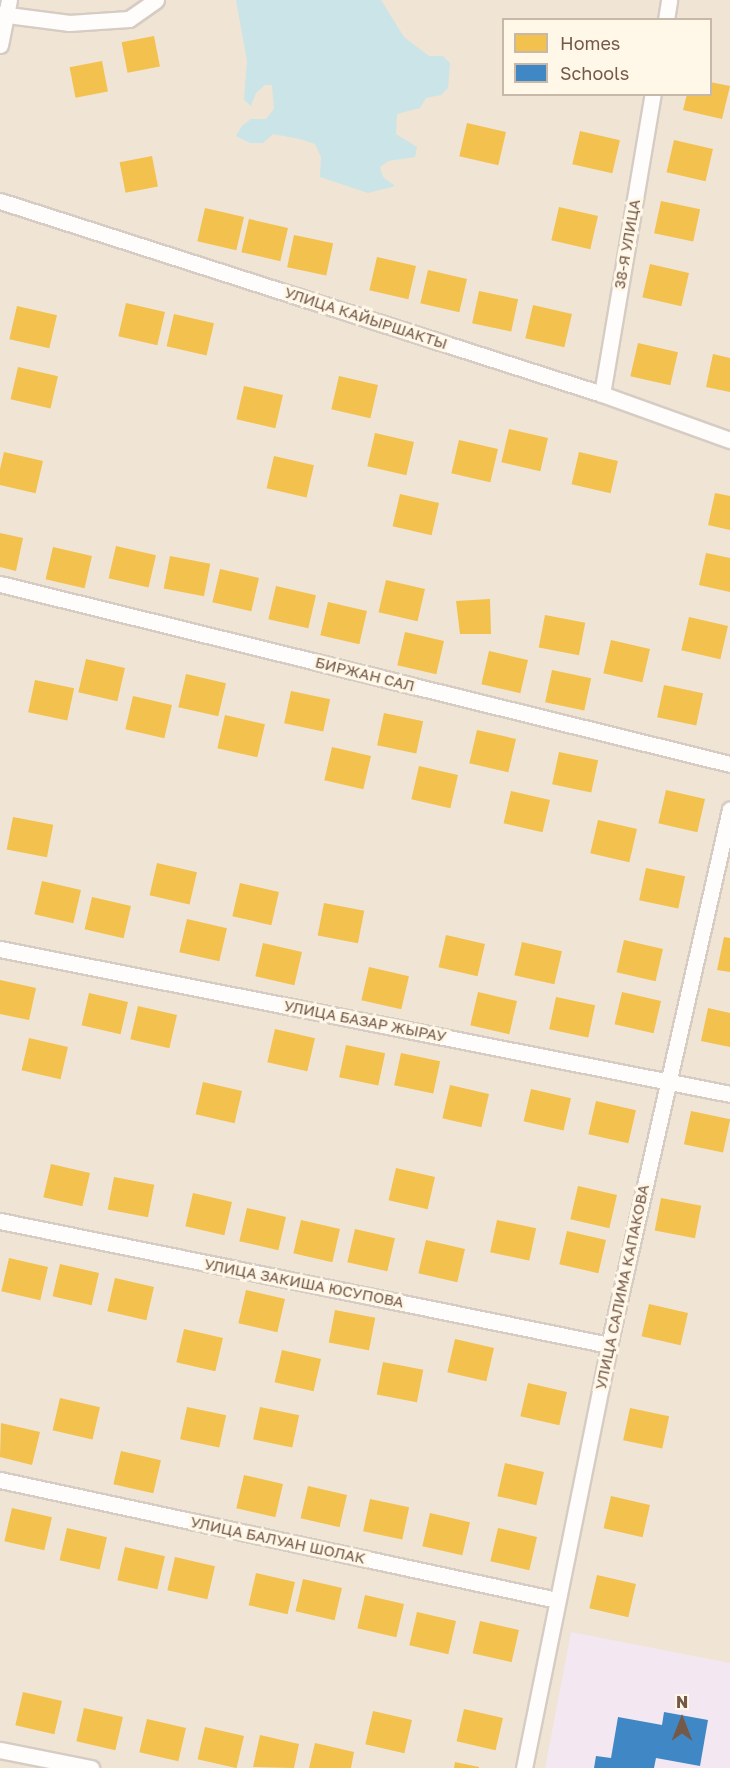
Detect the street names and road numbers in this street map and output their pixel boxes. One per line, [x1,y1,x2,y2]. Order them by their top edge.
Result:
street label: 38-Я УЛИЦА [610,198,644,290]
street label: УЛИЦА КАЙЫРШАКТЫ [282,283,450,353]
street label: БИРЖАН САЛ [313,653,417,695]
street label: УЛИЦА БАЗАР ЖЫРАУ [282,996,448,1046]
street label: УЛИЦА САЛИМА КАПАКОВА [591,1183,653,1391]
street label: УЛИЦА ЗАКИША ЮСУПОВА [203,1255,405,1311]
street label: УЛИЦА БАЛУАН ШОЛАК [189,1513,367,1567]

